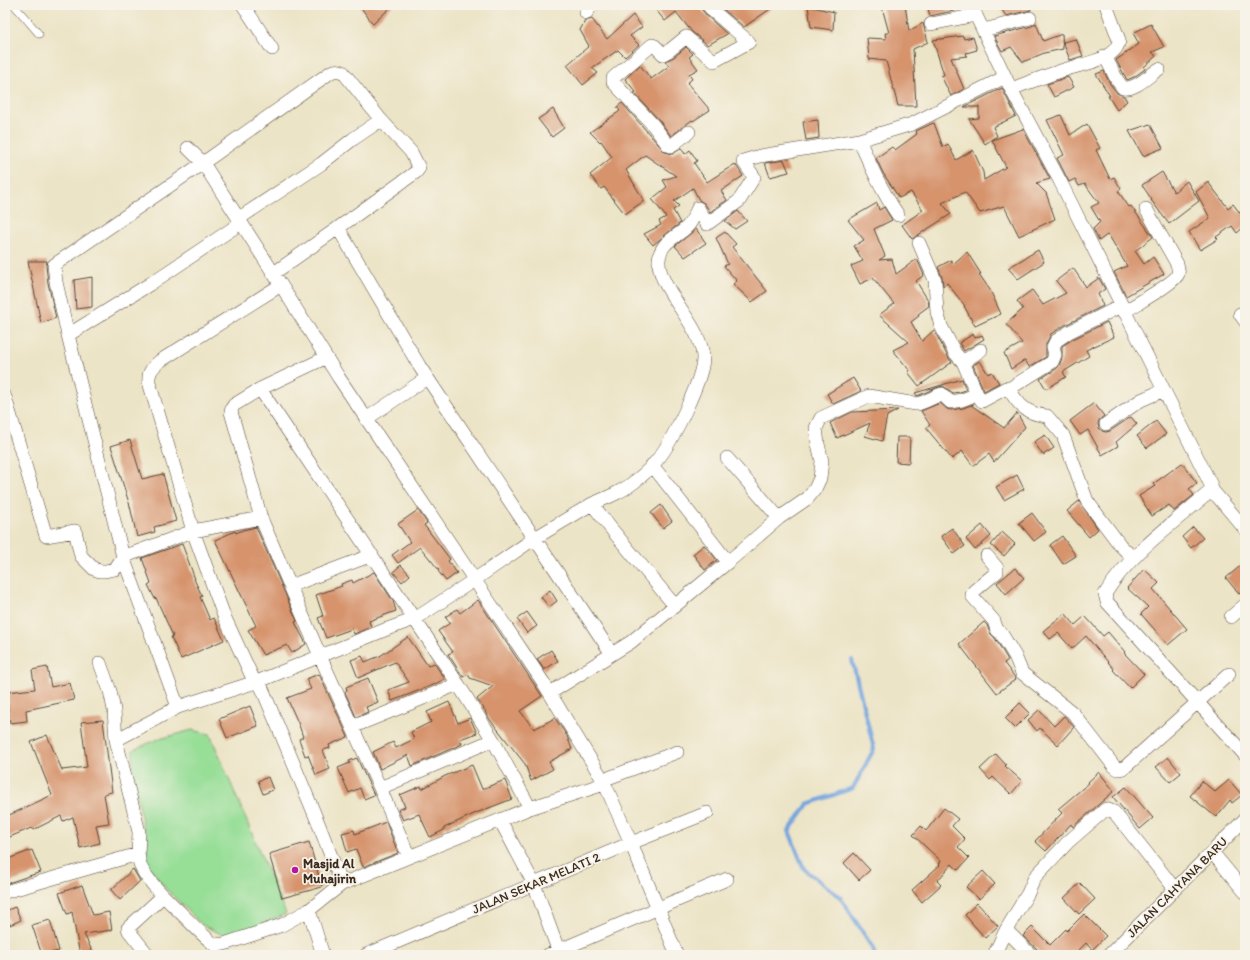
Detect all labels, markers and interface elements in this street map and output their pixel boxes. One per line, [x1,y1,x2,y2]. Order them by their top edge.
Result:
street label: JALAN CAHYANA BARU [1124,834,1230,940]
street label: JALAN SEKAR MELATI 2 [470,849,602,917]
place label: Masjid Al Muhajirin [303,856,357,887]
marker: Masjid Al Muhajirin [290,865,300,875]

